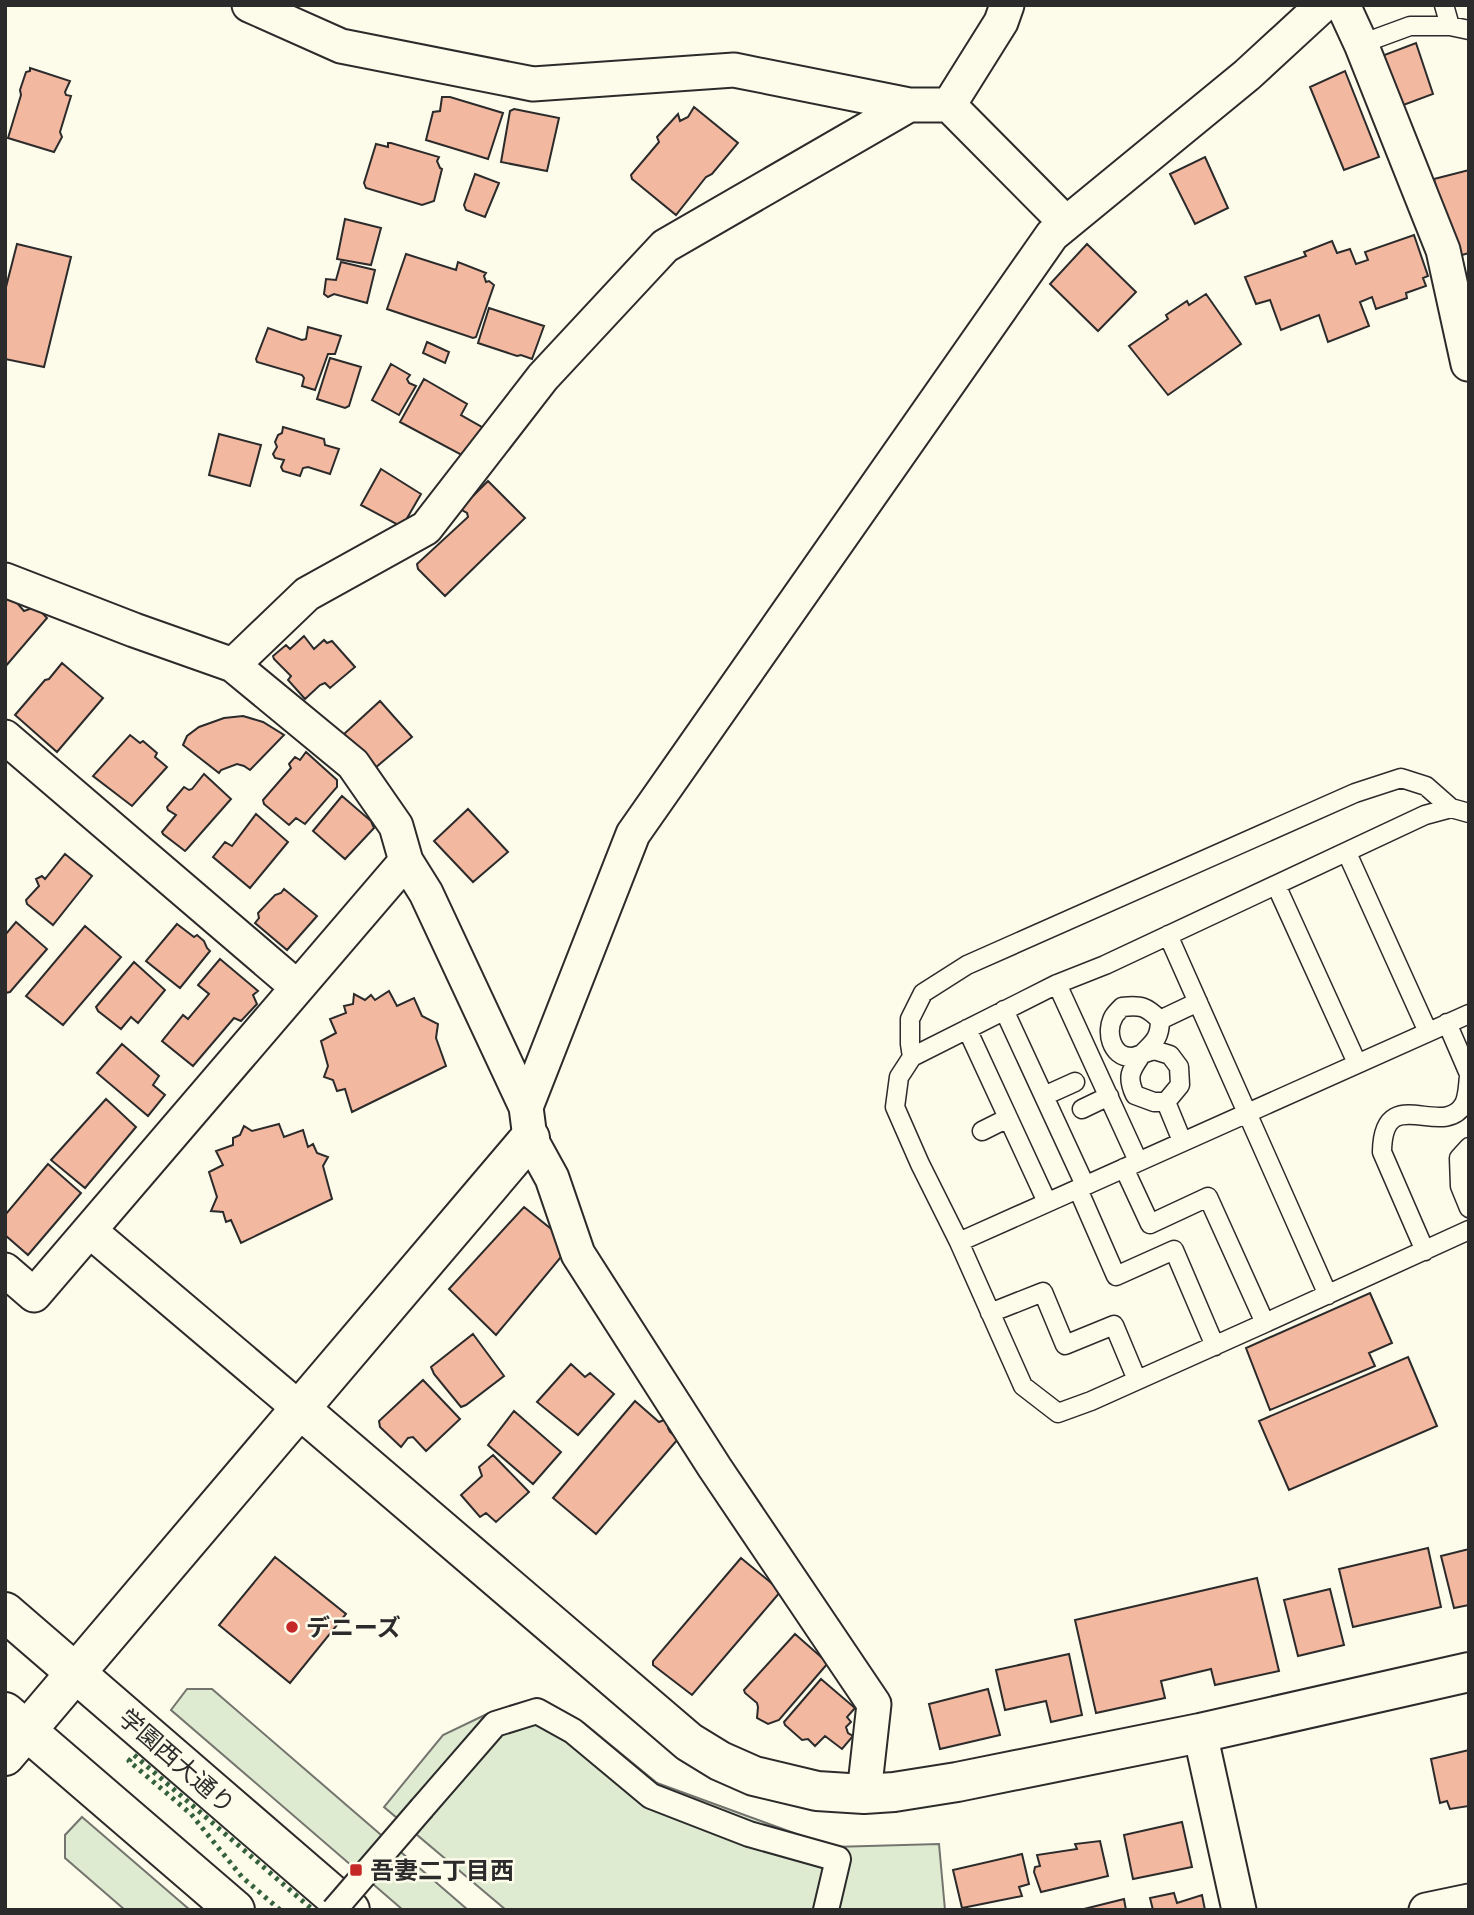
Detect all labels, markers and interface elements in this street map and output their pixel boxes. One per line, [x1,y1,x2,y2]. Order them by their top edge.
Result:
place label: デニーズ [306,1614,401,1641]
marker: デニーズ [284,1619,300,1635]
street label: 学園西大通り [114,1704,240,1818]
place label: 吾妻二丁目西 [370,1857,514,1884]
marker: 吾妻二丁目西 [348,1862,364,1878]

